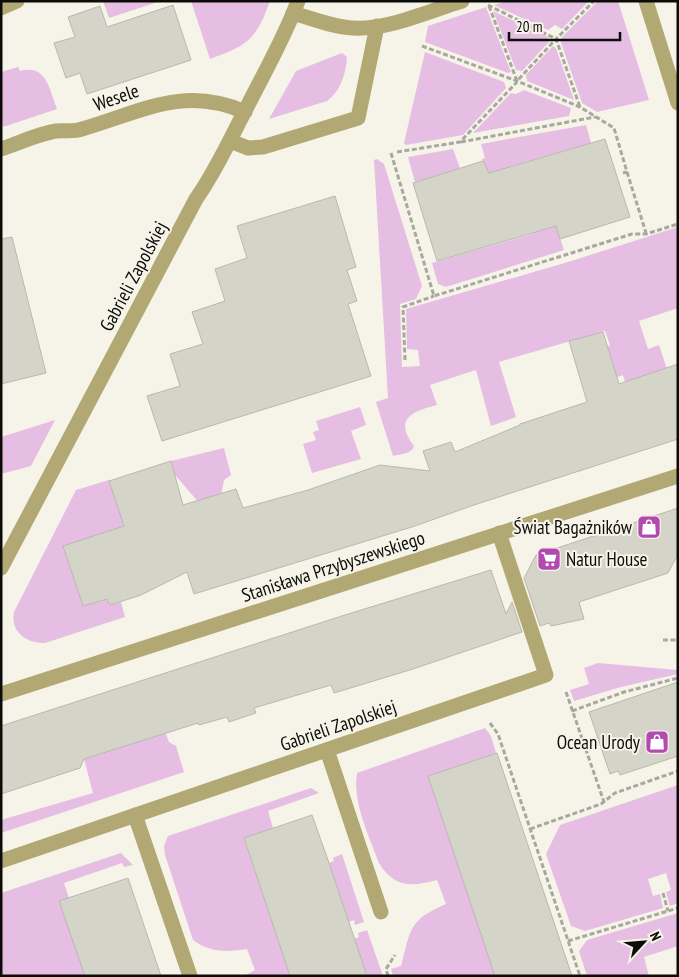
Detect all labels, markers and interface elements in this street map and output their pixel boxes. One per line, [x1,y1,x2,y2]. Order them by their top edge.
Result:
scale bar [509,10,620,42]
text: 20 m [516,17,542,36]
street label: Wesele [90,78,142,116]
street label: Gabrieli Zapolskiej [94,217,172,335]
shop icon: Świat Bagażników [636,514,662,540]
place label: Świat Bagażników [514,515,633,539]
street label: Stanisława Przybyszewskiego [238,525,428,607]
supermarket icon: Natur House [536,546,562,572]
place label: Natur House [566,547,648,571]
street label: Gabrieli Zapolskiej [277,694,399,756]
shop icon: Ocean Urody [644,729,670,755]
place label: Ocean Urody [557,730,641,754]
north arrow [619,917,669,967]
text: N [646,929,665,944]

